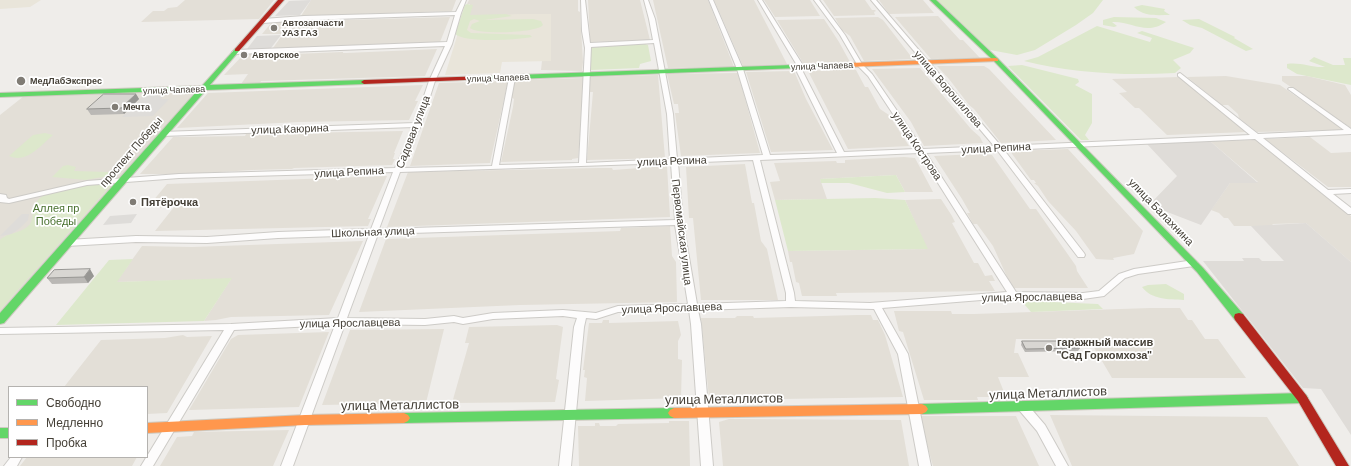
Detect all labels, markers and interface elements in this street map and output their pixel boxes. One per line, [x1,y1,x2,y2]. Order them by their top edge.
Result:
place label: Автозапчасти УАЗ ГАЗ [282,18,344,39]
marker: Автозапчасти УАЗ ГАЗ [269,23,279,33]
street label: улица Ворошилова [911,48,985,130]
marker: Авторское [239,50,249,60]
place label: Авторское [252,50,299,60]
street label: улица Чапаева [791,60,853,72]
street label: улица Чапаева [467,72,529,84]
marker: МедЛабЭкспрес [15,75,27,87]
place label: МедЛабЭкспрес [30,76,102,86]
street label: улица Чапаева [143,84,205,96]
street label: Садовая улица [393,94,433,170]
marker: Мечта [110,102,120,112]
place label: Мечта [123,102,150,112]
street label: улица Кострова [889,109,945,183]
street label: проспект Победы [97,114,165,190]
street label: улица Каюрина [251,121,329,137]
street label: улица Репина [961,140,1031,156]
street label: улица Репина [637,153,707,169]
street label: улица Репина [314,164,384,180]
street label: улица Балахнина [1126,176,1196,248]
street label: Первомайская улица [669,178,695,286]
place label: Пятёрочка [141,195,198,209]
marker: Пятёрочка [128,197,138,207]
park label: Аллея пр Победы [33,201,79,227]
street label: Школьная улица [331,224,415,240]
street label: улица Ярославцева [982,290,1082,304]
street label: улица Ярославцева [621,300,723,316]
street label: улица Ярославцева [300,316,400,330]
place label: гаражный массив "Сад Горкомхоза" [1057,335,1153,361]
marker: гаражный массив "Сад Горкомхоза" [1044,343,1054,353]
street label: улица Металлистов [989,383,1107,403]
legend [8,386,148,458]
street label: улица Металлистов [665,390,783,408]
text: Свободно [46,395,101,409]
street label: улица Металлистов [341,396,459,414]
text: Медленно [46,415,103,429]
text: Пробка [46,435,87,449]

